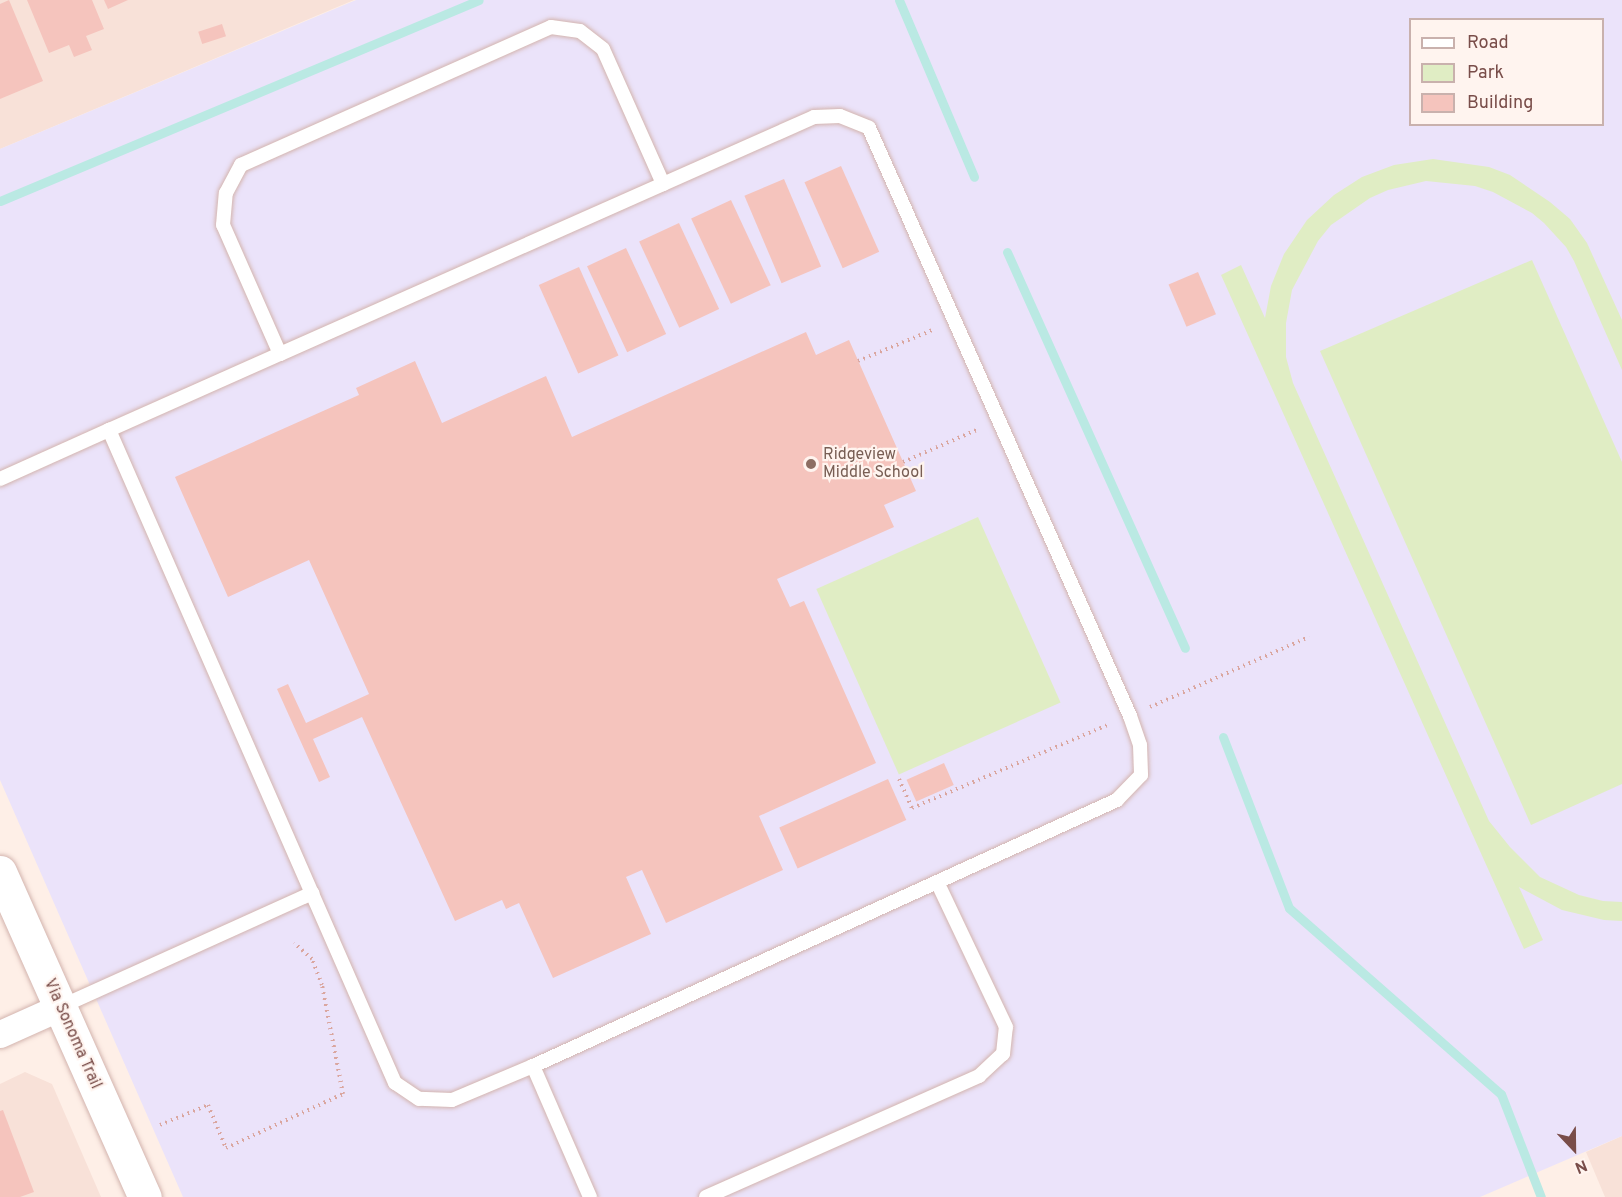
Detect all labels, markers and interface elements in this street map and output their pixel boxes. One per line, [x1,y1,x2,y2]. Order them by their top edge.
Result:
legend [1409,18,1604,126]
text: Road [1467,32,1509,55]
text: Park [1467,62,1504,85]
text: Building [1467,92,1533,115]
place label: Ridgeview Middle School [823,445,923,483]
marker: Ridgeview Middle School [804,457,818,471]
street label: Via Sonoma Trail [39,976,105,1092]
north arrow [1544,1119,1604,1179]
text: N [1572,1154,1590,1177]

